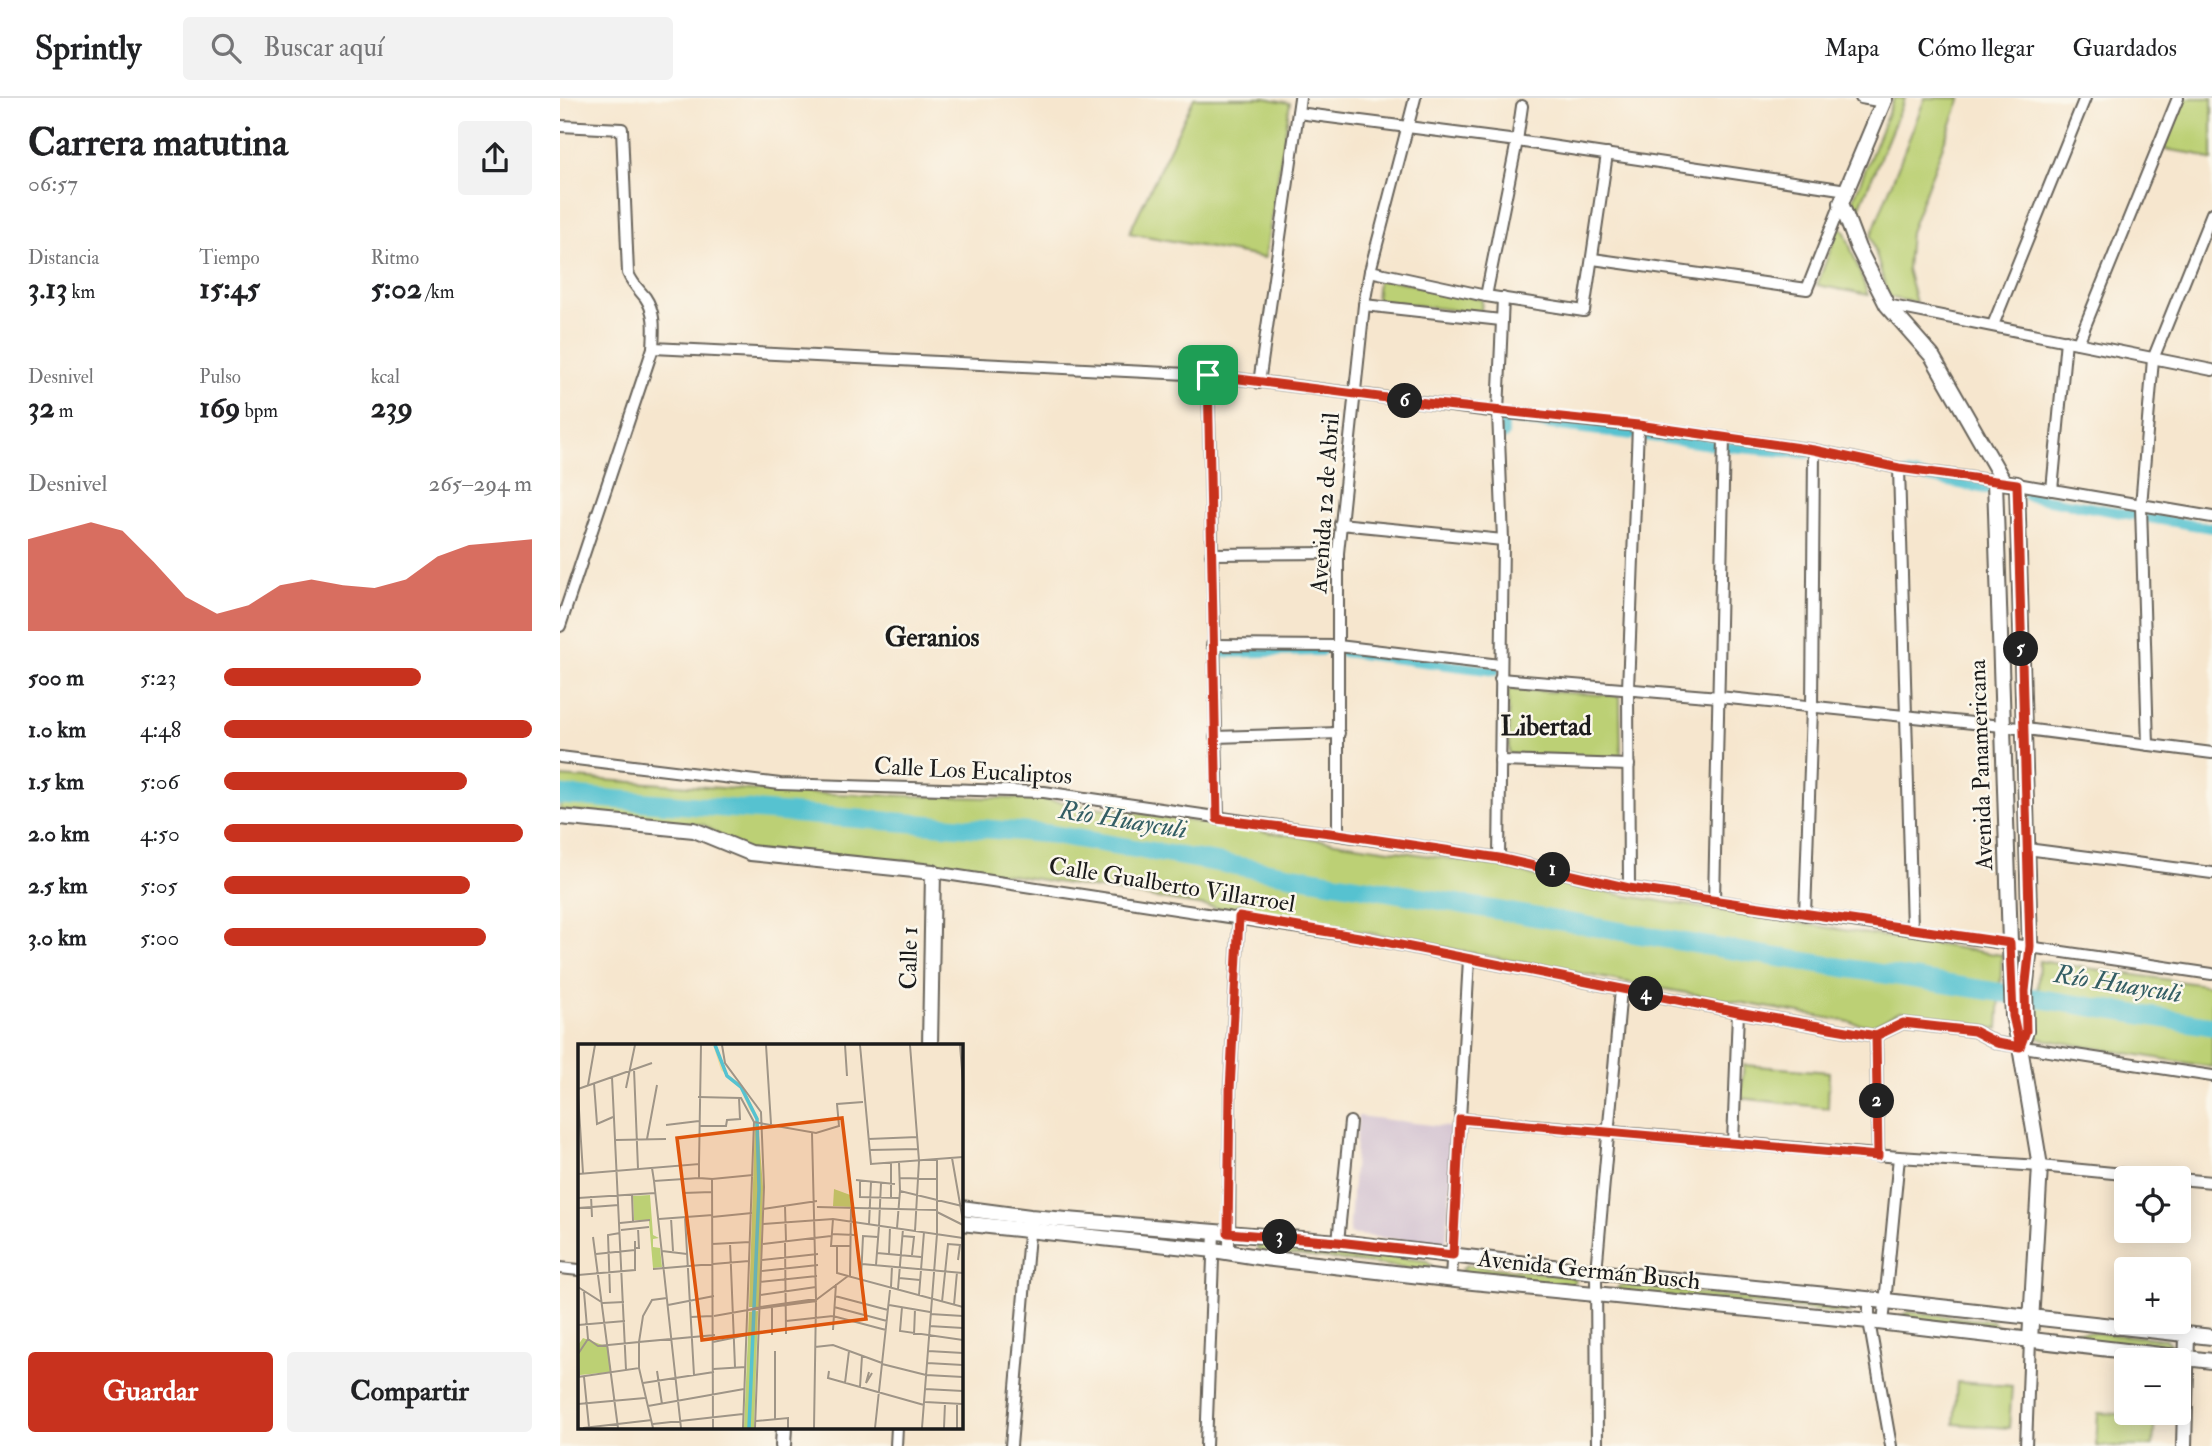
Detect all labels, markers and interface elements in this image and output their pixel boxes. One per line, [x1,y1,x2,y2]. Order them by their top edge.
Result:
search box [183,17,673,80]
text: Sprintly [35,28,141,69]
icon: search [207,29,245,67]
text: Buscar aquí [263,32,384,64]
text: Mapa [1824,33,1879,64]
text: Cómo llegar [1917,33,2034,64]
text: Guardados [2072,33,2177,64]
text: Carrera matutina [28,119,288,167]
button: share [458,121,532,195]
text: 06:57 [28,169,78,198]
text: Distancia [28,246,99,270]
text: Tiempo [199,246,260,270]
text: Ritmo [371,246,419,270]
text: 3.13 [28,270,68,307]
text: 15:45 [199,270,260,307]
text: 5:02 [371,270,422,307]
text: km [68,280,95,304]
text: /km [422,280,455,304]
pin [1178,345,1238,405]
icon: arrive [1189,356,1227,394]
text: Desnivel [28,365,94,389]
text: Pulso [199,365,241,389]
text: kcal [371,365,400,389]
pin: 6 [1388,384,1422,418]
text: 6 [1400,388,1409,412]
text: 32 [28,389,55,426]
text: 169 [199,389,240,426]
text: 239 [371,389,413,426]
text: m [55,399,73,423]
text: bpm [240,399,278,423]
street label: Avenida 12 de Abril [1303,411,1347,596]
text: Desnivel [28,469,107,498]
text: 265–294 m [428,469,532,498]
district label: Geranios [885,622,979,654]
pin: 5 [2004,632,2038,666]
text: 5 [2016,636,2025,660]
street label: Avenida Panamericana [1962,658,2000,872]
text: 500 m [28,663,84,692]
text: 5:23 [140,663,176,692]
district label: Libertad [1501,711,1592,743]
text: 1.0 km [28,715,86,744]
text: 4:48 [140,715,181,744]
street label: Calle Los Eucaliptos [873,750,1073,792]
text: 1.5 km [28,767,84,796]
text: 5:06 [140,767,179,796]
water label: Río Huayculi [1056,794,1189,846]
text: 2.0 km [28,819,90,848]
text: 4:50 [140,819,180,848]
street label: Calle Gualberto Villarroel [1047,850,1297,920]
pin: 1 [1536,852,1570,888]
text: 1 [1549,857,1556,881]
text: 2.5 km [28,871,88,900]
text: 5:05 [140,871,178,900]
text: 3.0 km [28,923,87,952]
text: 5:00 [140,923,179,952]
street label: Calle 1 [893,926,925,990]
water label: Río Huayculi [2051,958,2184,1010]
pin: 4 [1628,976,1664,1012]
text: 4 [1640,981,1651,1005]
inset map [578,1044,962,1428]
pin: 2 [1860,1084,1894,1118]
text: 2 [1872,1088,1881,1112]
map controls [2114,1166,2191,1425]
button: locate [2114,1166,2191,1243]
pin: 3 [1262,1220,1298,1254]
text: 3 [1276,1224,1283,1248]
street label: Avenida Germán Busch [1475,1243,1702,1297]
button: + [2114,1257,2191,1334]
button: − [2114,1348,2191,1425]
button: Guardar [28,1352,273,1432]
button: Compartir [287,1352,532,1432]

